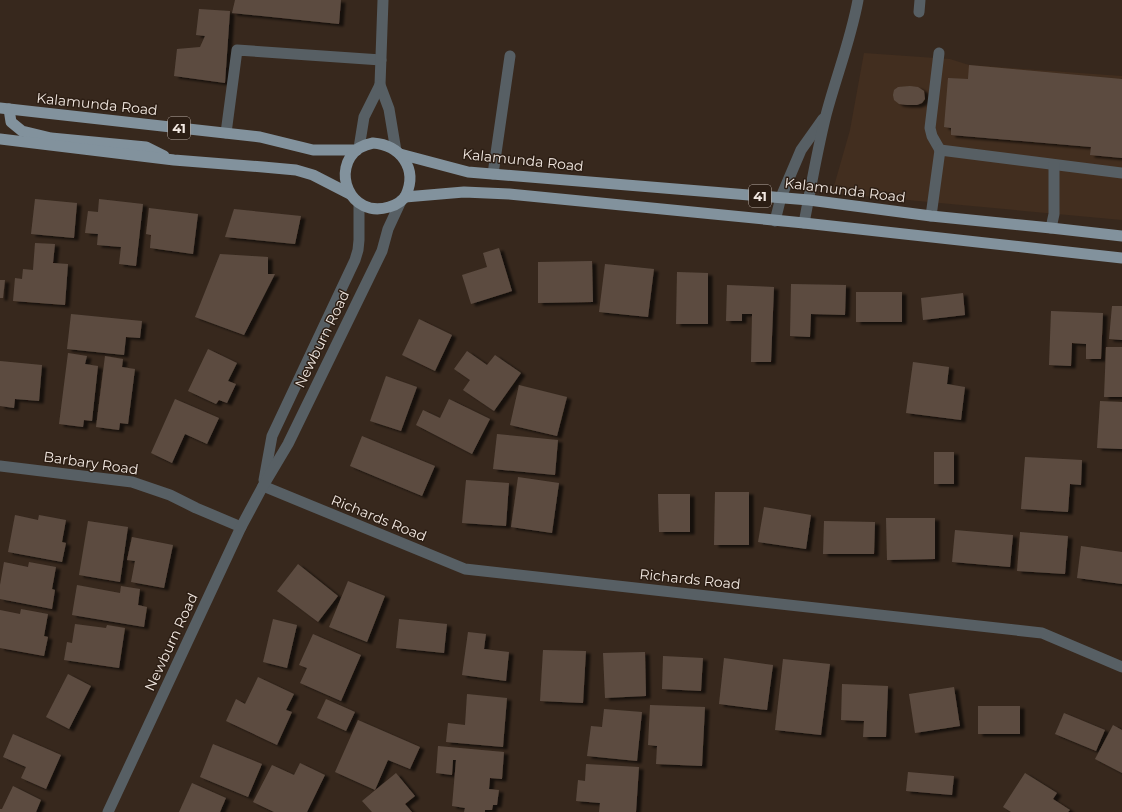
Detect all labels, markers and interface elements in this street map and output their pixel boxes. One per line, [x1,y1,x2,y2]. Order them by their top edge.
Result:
street label: Kalamunda Road [35,89,159,119]
road number: 41 [168,117,190,139]
street label: Kalamunda Road [461,145,585,175]
street label: Kalamunda Road [783,174,907,206]
road number: 41 [749,185,771,207]
street label: Newburn Road [291,287,353,391]
street label: Barbary Road [43,447,139,479]
street label: Richards Road [329,491,429,545]
street label: Richards Road [639,565,741,593]
street label: Newburn Road [140,590,202,694]

